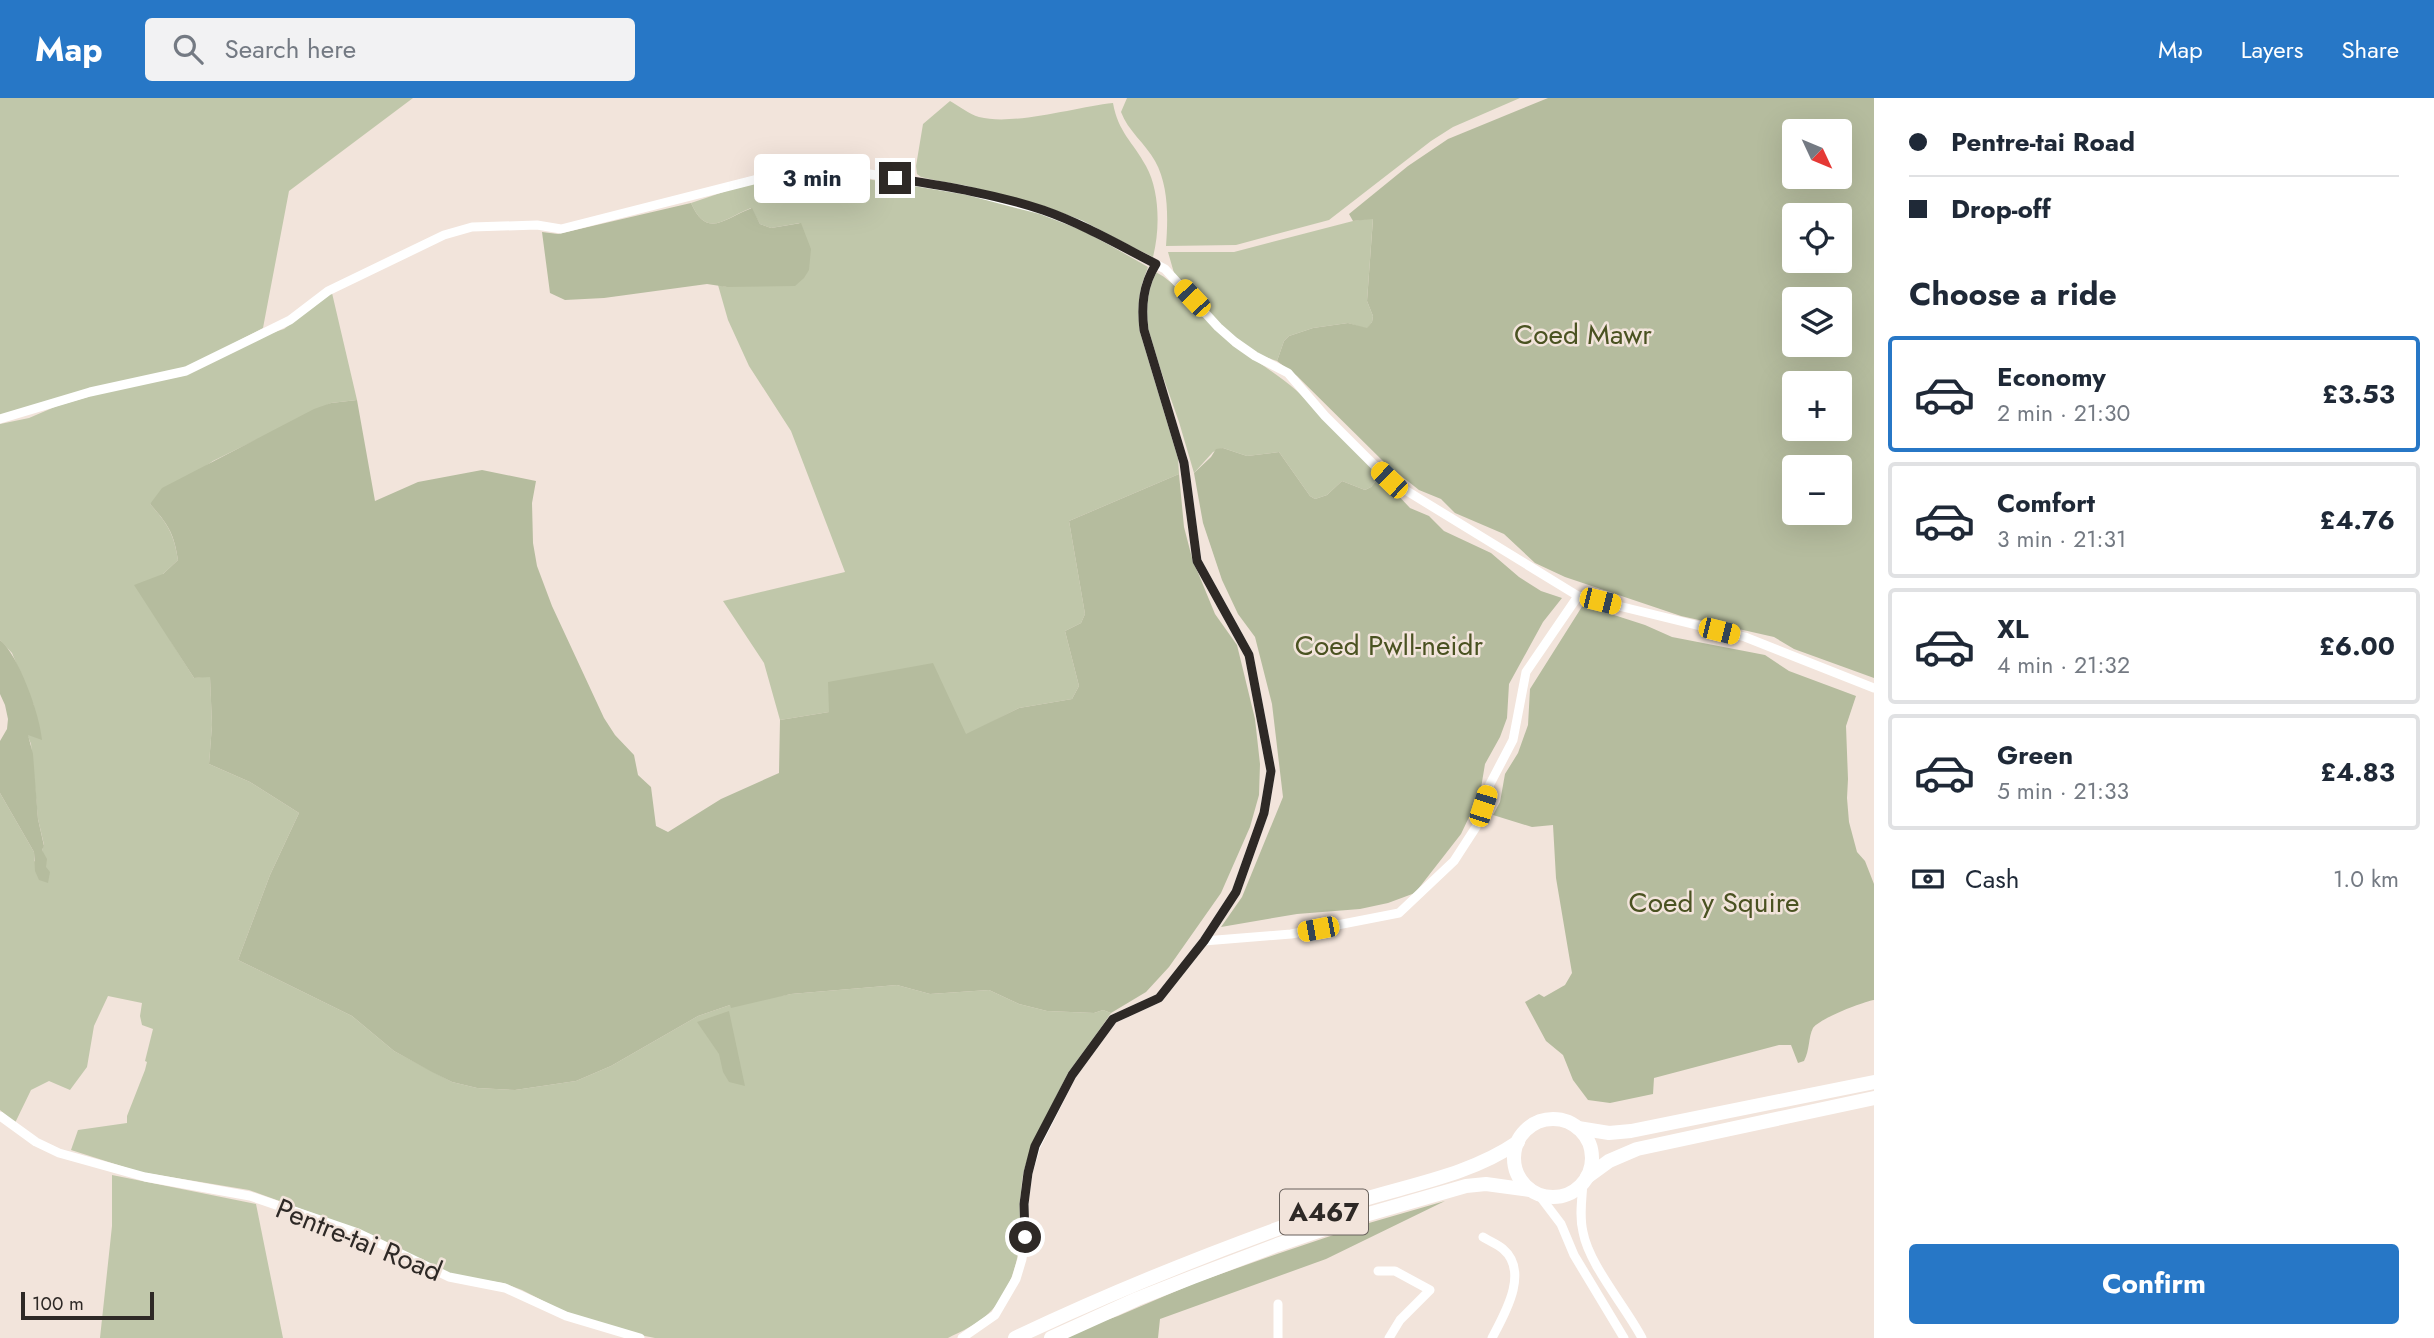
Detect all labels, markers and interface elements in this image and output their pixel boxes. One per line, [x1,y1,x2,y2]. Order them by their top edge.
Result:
search box [145,18,635,81]
text: Map [35,26,103,73]
icon: search [169,30,207,68]
text: Search here [225,30,356,68]
text: Map [2158,32,2203,67]
text: Layers [2241,32,2303,67]
text: Share [2341,32,2399,67]
north arrow [1782,119,1852,189]
map controls [1782,119,1852,525]
text: Pentre-tai Road [1951,123,2135,161]
callout: 3 min [755,154,870,202]
text: 3 min [782,161,842,195]
route end [879,162,911,194]
text: Drop-off [1951,190,2051,228]
button: locate [1782,203,1852,273]
text: Choose a ride [1909,271,2117,317]
car [1170,275,1215,321]
button: layers [1782,287,1852,357]
park label: Coed Mawr [1514,314,1652,355]
text: Economy [1997,358,2106,396]
icon: car [1913,363,1976,426]
button: + [1782,371,1852,441]
text: £3.53 [2322,375,2395,413]
text: 2 min · 21:30 [1997,396,2130,430]
button: − [1782,455,1852,525]
car [1367,458,1412,502]
text: Comfort [1997,484,2095,522]
icon: car [1913,489,1976,552]
text: £4.76 [2320,501,2395,539]
text: 3 min · 21:31 [1997,522,2126,556]
car [1578,586,1623,616]
text: XL [1997,610,2029,648]
icon: car [1913,615,1976,678]
car [1697,616,1742,646]
park label: Coed Pwll-neidr [1295,625,1484,666]
text: £6.00 [2319,627,2395,665]
text: 4 min · 21:32 [1997,648,2130,682]
text: Green [1997,736,2073,774]
icon: car [1913,741,1976,804]
text: £4.83 [2320,753,2395,791]
text: 5 min · 21:33 [1997,774,2129,808]
car [1467,783,1500,829]
icon: cash [1909,860,1947,898]
text: Cash [1965,860,2019,898]
text: 1.0 km [2333,862,2399,896]
park label: Coed y Squire [1629,882,1799,923]
car [1296,915,1341,943]
street label: Pentre-tai Road [270,1188,448,1292]
road number: A467 [1280,1190,1368,1234]
route start [1009,1221,1041,1253]
button: Confirm [1909,1244,2399,1324]
scale bar [21,1289,154,1321]
text: 100 m [32,1290,84,1317]

